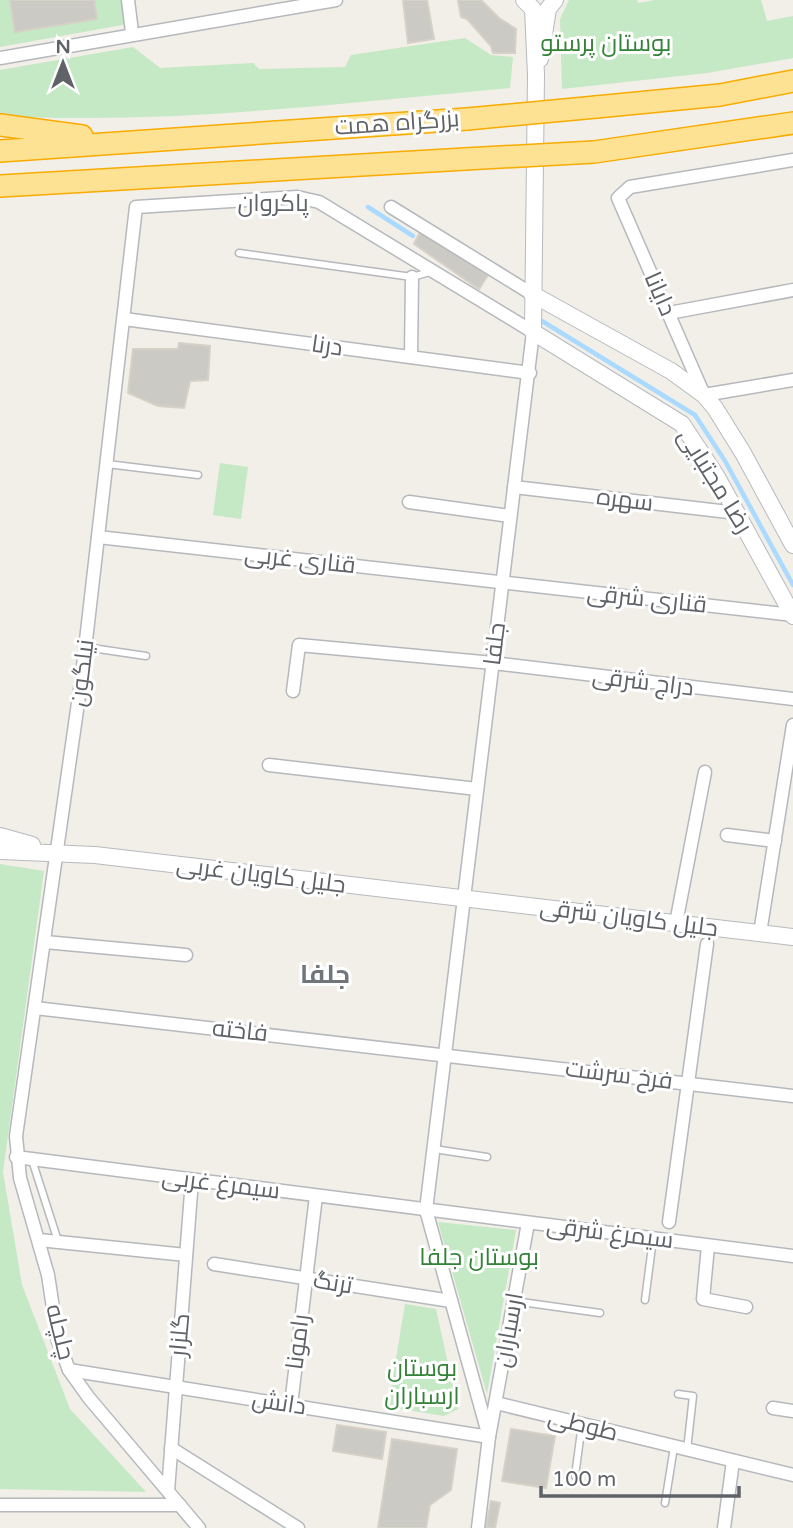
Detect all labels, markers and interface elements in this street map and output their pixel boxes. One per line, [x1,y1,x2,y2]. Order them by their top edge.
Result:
north arrow [28,28,98,98]
park label: بوستان پرستو [541,29,671,59]
text: N [55,36,71,58]
street label: بزرگراه همت [334,104,460,142]
street label: پاکروان [237,189,309,219]
street label: دایانا [638,268,682,320]
street label: درنا [309,329,345,363]
street label: رضا مجتبایی [671,423,759,539]
street label: سهره [595,482,655,518]
street label: قناری غربی [243,540,357,580]
street label: قناری شرقی [586,578,708,620]
street label: جلفا [478,621,512,667]
street label: نیلگون [63,638,101,708]
street label: دراج شرقی [590,661,695,704]
street label: جلیل کاویان غربی [175,850,347,900]
street label: جلیل کاویان شرقی [538,893,720,943]
district label: جلفا [300,959,350,990]
street label: فاخته [211,1014,269,1048]
street label: فرخ سرشت [563,1054,674,1097]
street label: سیمرغ غربی [160,1162,282,1207]
street label: سیمرغ شرقی [545,1211,675,1256]
park label: بوستان جلفا [419,1243,539,1272]
street label: ترنگ [311,1266,355,1301]
street label: ارسباران [488,1290,530,1370]
street label: چلچله [38,1301,81,1363]
street label: گلزار [163,1312,196,1360]
street label: رامونا [280,1313,316,1371]
park label: بوستان ارسباران [384,1354,460,1411]
street label: دانش [250,1384,308,1422]
street label: طوطی [545,1402,621,1448]
scale bar [541,1454,739,1498]
text: 100 m [552,1467,616,1492]

